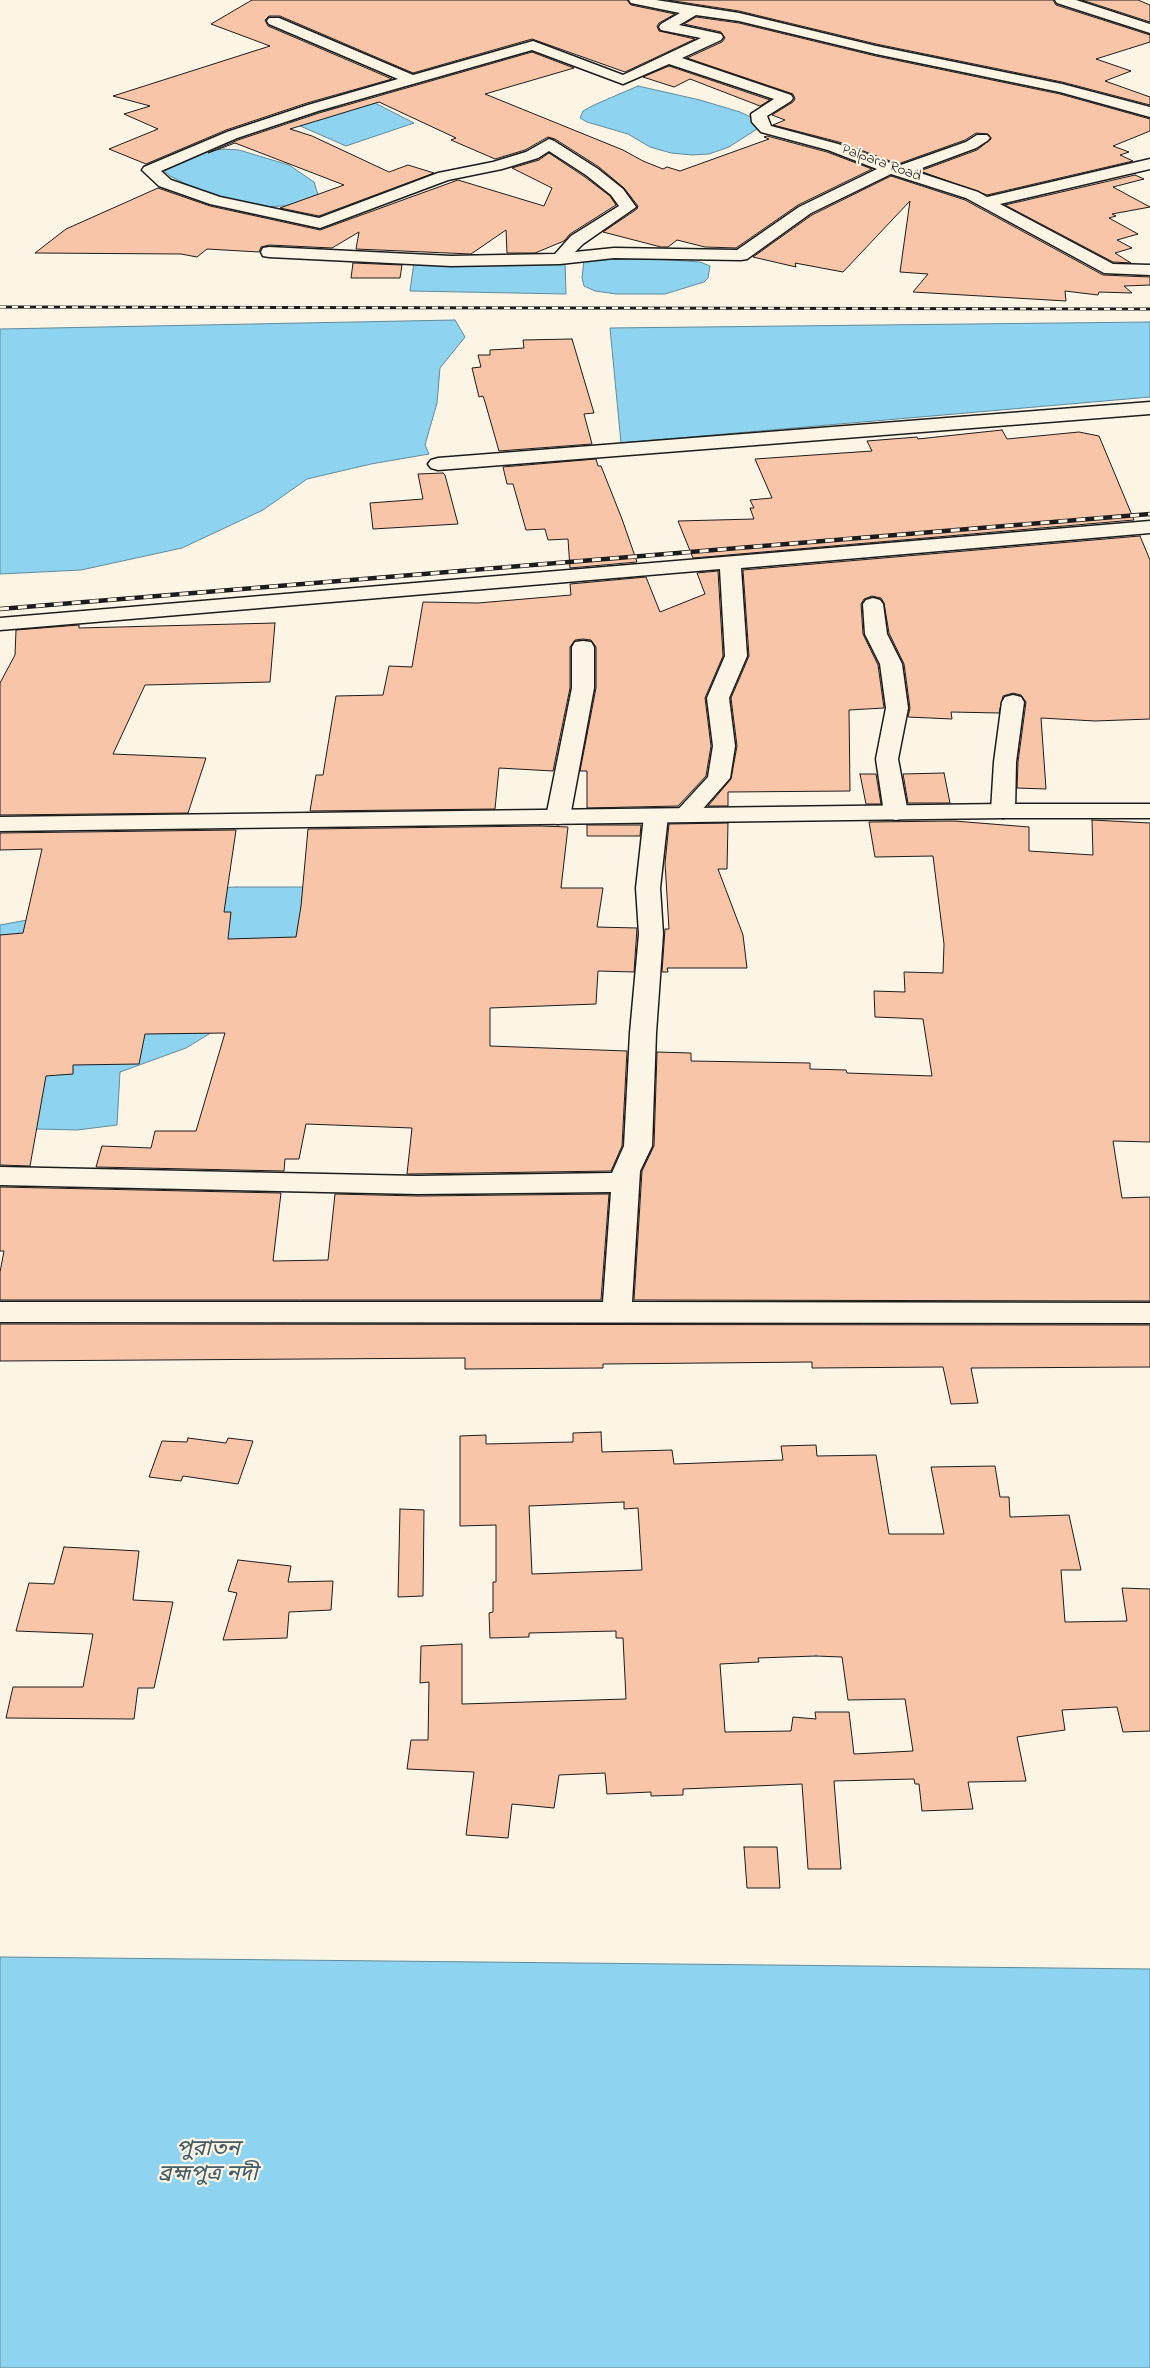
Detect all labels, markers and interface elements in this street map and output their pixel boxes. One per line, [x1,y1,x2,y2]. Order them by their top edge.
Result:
street label: Palpara Road [839,141,923,187]
water label: পুরাতন ব্রহ্মপুত্র নদী [159,2138,257,2190]

